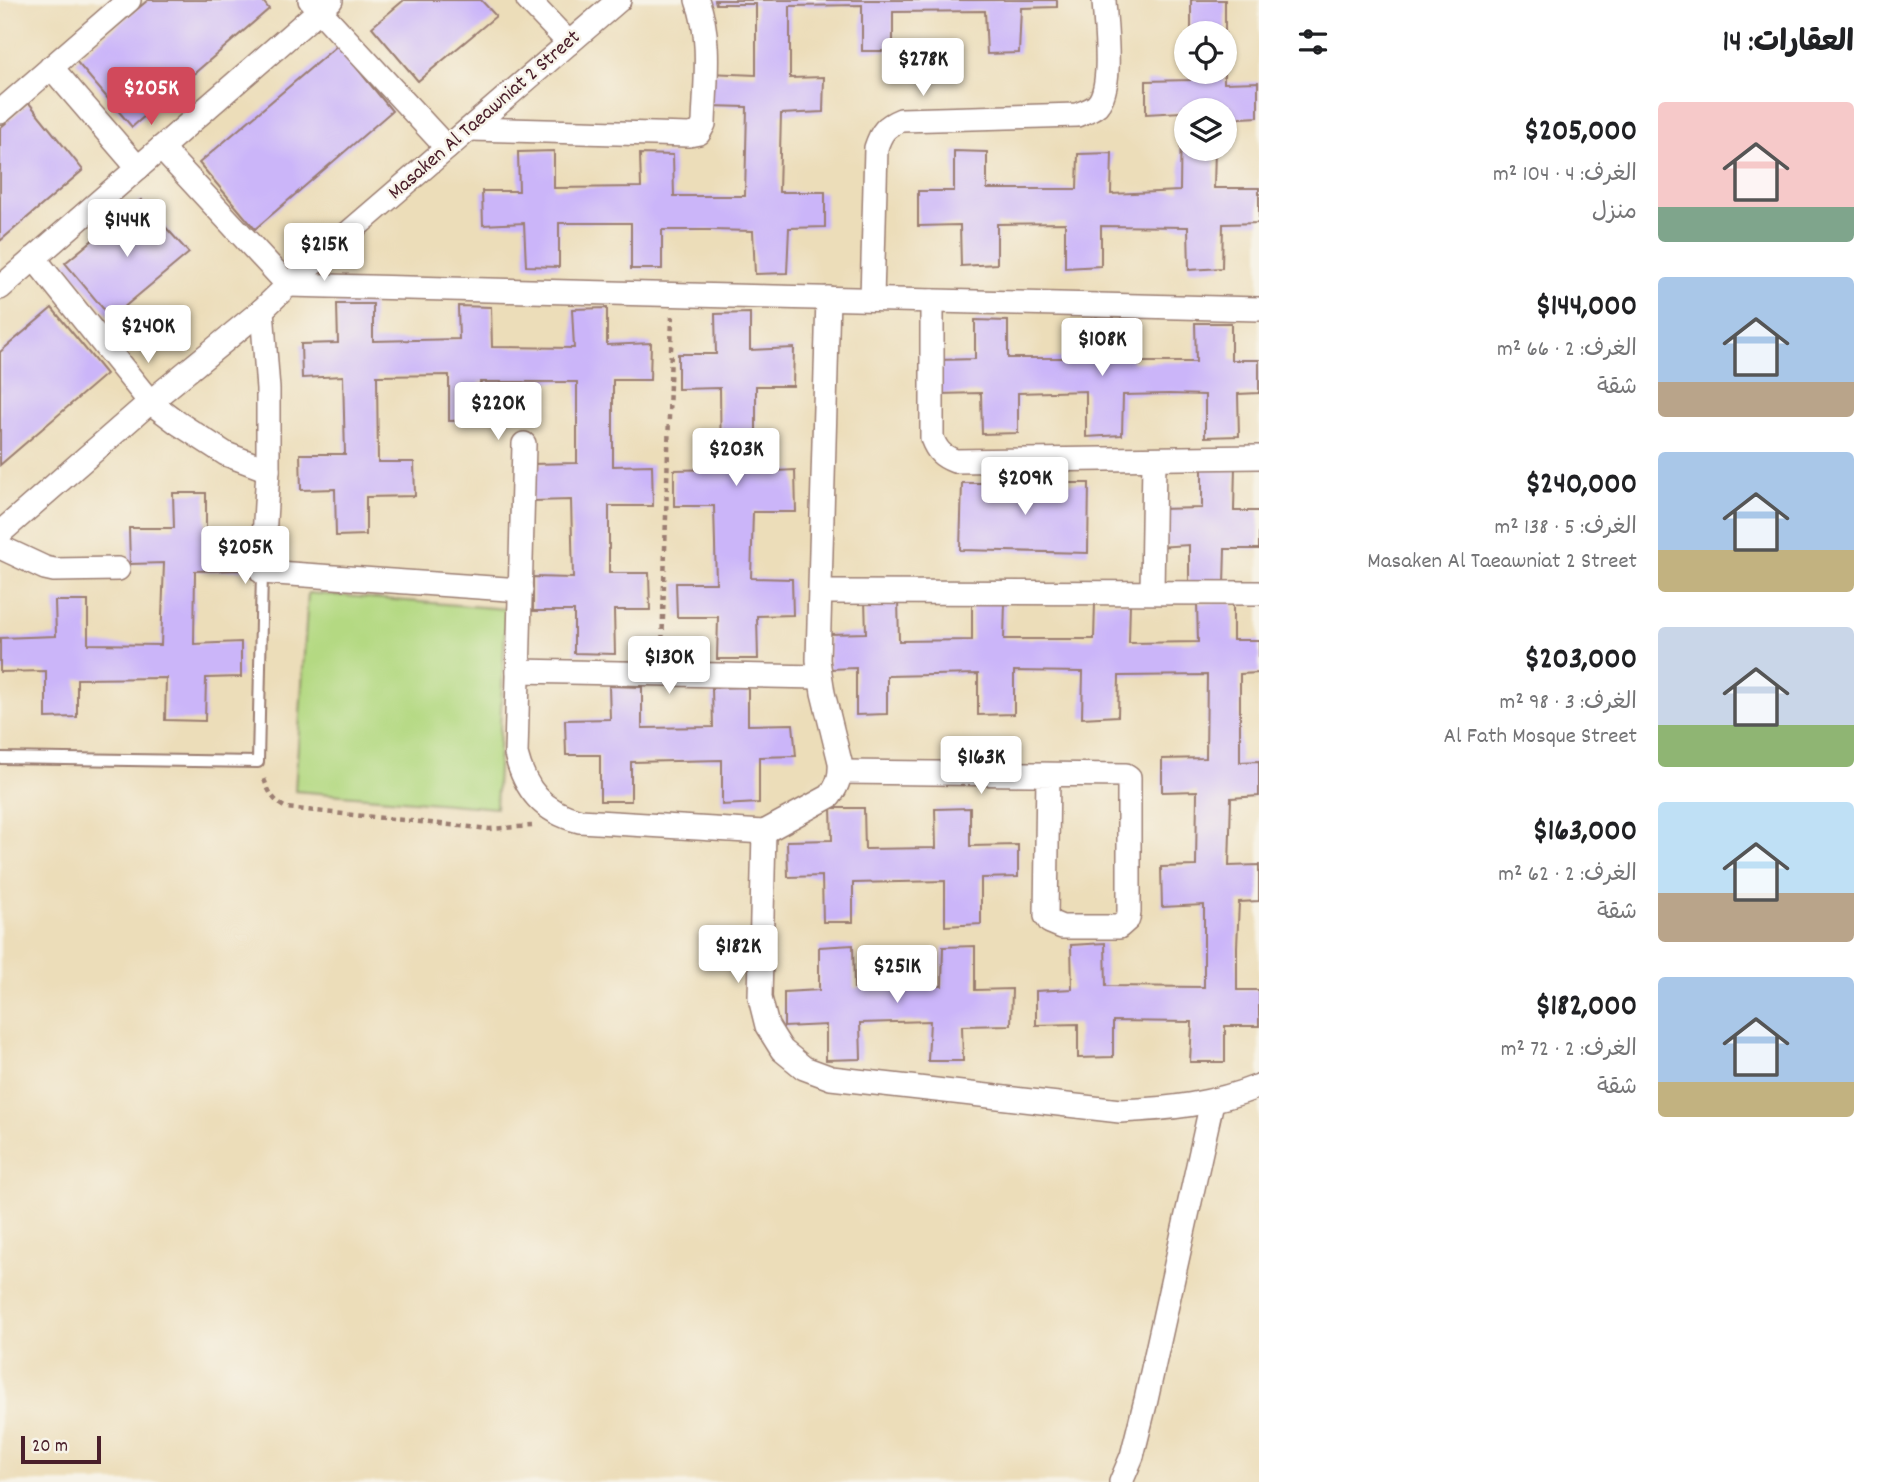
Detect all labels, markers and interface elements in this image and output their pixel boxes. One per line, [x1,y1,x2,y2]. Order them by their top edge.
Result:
map controls [1174,21,1237,161]
button: locate [1174,21,1237,84]
icon: filters [1294,23,1332,61]
text: العقارات: 14 [1723,23,1854,66]
street label: Masaken Al Taeawniat 2 Street [382,24,588,208]
pin: $278K [874,38,972,98]
text: $278K [898,44,948,77]
pin: $205K [102,68,200,127]
text: $205K [123,73,179,106]
button: layers [1174,98,1237,161]
text: $205,000 [1524,112,1637,155]
icon: home [1714,130,1798,214]
text: الغرف: 4 · 104 m² [1493,159,1637,192]
text: منزل [1592,197,1637,230]
pin: $144K [78,200,176,259]
text: $144K [104,205,150,238]
pin: $215K [275,224,373,283]
text: $215K [300,229,348,262]
text: $144,000 [1536,287,1637,330]
icon: home [1714,305,1798,389]
pin: $240K [99,306,197,365]
text: $240K [121,311,175,344]
pin: $108K [1053,318,1151,378]
text: $108K [1077,324,1127,357]
text: الغرف: 2 · 66 m² [1497,334,1637,367]
text: شقة [1597,372,1637,405]
pin: $220K [449,382,547,442]
text: $220K [471,388,525,421]
pin: $203K [687,428,785,488]
text: $203K [708,434,764,467]
pin: $209K [976,458,1074,517]
text: $209K [997,463,1053,496]
text: $240,000 [1525,465,1637,508]
icon: home [1714,480,1798,564]
text: الغرف: 5 · 138 m² [1494,512,1637,545]
pin: $205K [196,526,294,586]
text: $205K [217,532,273,565]
text: Masaken Al Taeawniat 2 Street [1367,546,1637,579]
pin: $130K [620,636,718,696]
text: $203,000 [1524,640,1637,683]
text: $130K [644,642,694,675]
icon: home [1714,655,1798,739]
text: الغرف: 3 · 98 m² [1500,687,1637,720]
text: Al Fath Mosque Street [1444,721,1637,754]
pin: $163K [932,736,1030,796]
text: $163K [957,742,1005,775]
text: $163,000 [1532,812,1637,855]
icon: home [1714,830,1798,914]
text: الغرف: 2 · 62 m² [1498,859,1637,892]
text: شقة [1597,897,1637,930]
pin: $182K [689,926,787,985]
text: $182K [715,931,761,964]
pin: $251K [848,946,946,1005]
text: $251K [873,951,921,984]
text: $182,000 [1535,987,1637,1030]
icon: home [1714,1005,1798,1089]
text: الغرف: 2 · 72 m² [1501,1034,1637,1067]
text: شقة [1597,1072,1637,1105]
scale bar [21,1433,102,1465]
text: 20 m [32,1434,68,1461]

